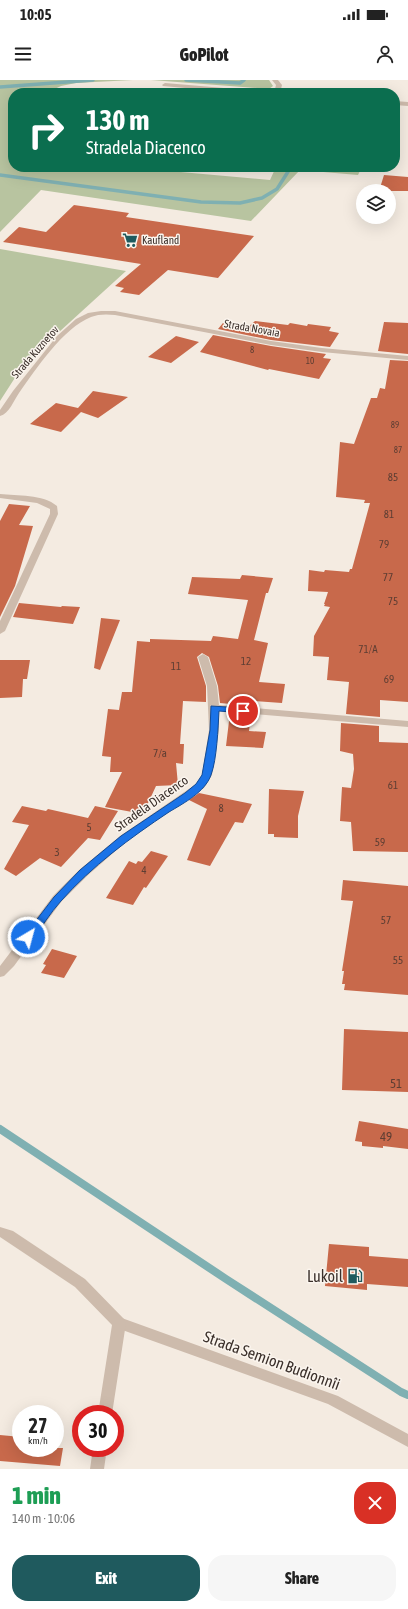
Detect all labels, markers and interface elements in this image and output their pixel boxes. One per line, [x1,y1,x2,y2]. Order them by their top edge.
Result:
text: 10:05 [20,6,51,23]
icon: menu [12,43,34,65]
icon: person [374,43,396,65]
text: GoPilot [179,44,229,65]
icon: right [20,104,72,156]
text: 130 m [86,104,149,136]
text: Stradela Diacenco [86,137,206,158]
map controls [356,184,396,224]
button: layers [356,184,396,224]
supermarket icon: Kaufland [121,231,139,249]
place label: Kaufland [142,234,179,246]
street label: Strada Novaia [223,317,281,339]
street label: Strada Kuznețov [9,323,61,381]
house number: 8 [250,345,254,355]
house number: 10 [306,356,314,366]
house number: 89 [391,420,399,430]
house number: 87 [394,445,402,455]
house number: 85 [388,471,398,483]
house number: 81 [384,508,394,520]
house number: 79 [379,538,389,550]
house number: 77 [383,571,393,583]
house number: 75 [388,595,398,607]
house number: 71/A [358,643,378,655]
house number: 12 [241,655,251,667]
house number: 11 [171,660,181,672]
house number: 69 [384,673,394,685]
pin [226,694,260,728]
icon: arrive [232,700,254,722]
house number: 7/a [153,747,167,759]
street label: Stradela Diacenco [112,772,191,834]
house number: 61 [388,779,398,791]
house number: 8 [218,802,224,814]
house number: 5 [86,821,92,833]
house number: 59 [375,836,385,848]
house number: 3 [54,846,60,858]
house number: 4 [141,864,147,876]
house number: 57 [381,914,391,926]
position arrow [7,916,49,958]
house number: 55 [393,954,403,966]
house number: 51 [390,1076,402,1091]
house number: 49 [380,1129,392,1144]
place label: Lukoil [307,1267,344,1285]
fuel station icon: Lukoil [346,1267,364,1285]
street label: Strada Semion Budionnîi [201,1327,343,1393]
speed limit sign: 30 [72,1405,124,1457]
text: 27 [29,1414,47,1437]
text: km/h [28,1435,48,1446]
text: 1 min [12,1482,61,1509]
button: close [354,1482,396,1524]
text: 140 m · 10:06 [12,1511,75,1526]
button: Exit [12,1555,200,1601]
button: Share [208,1555,396,1601]

